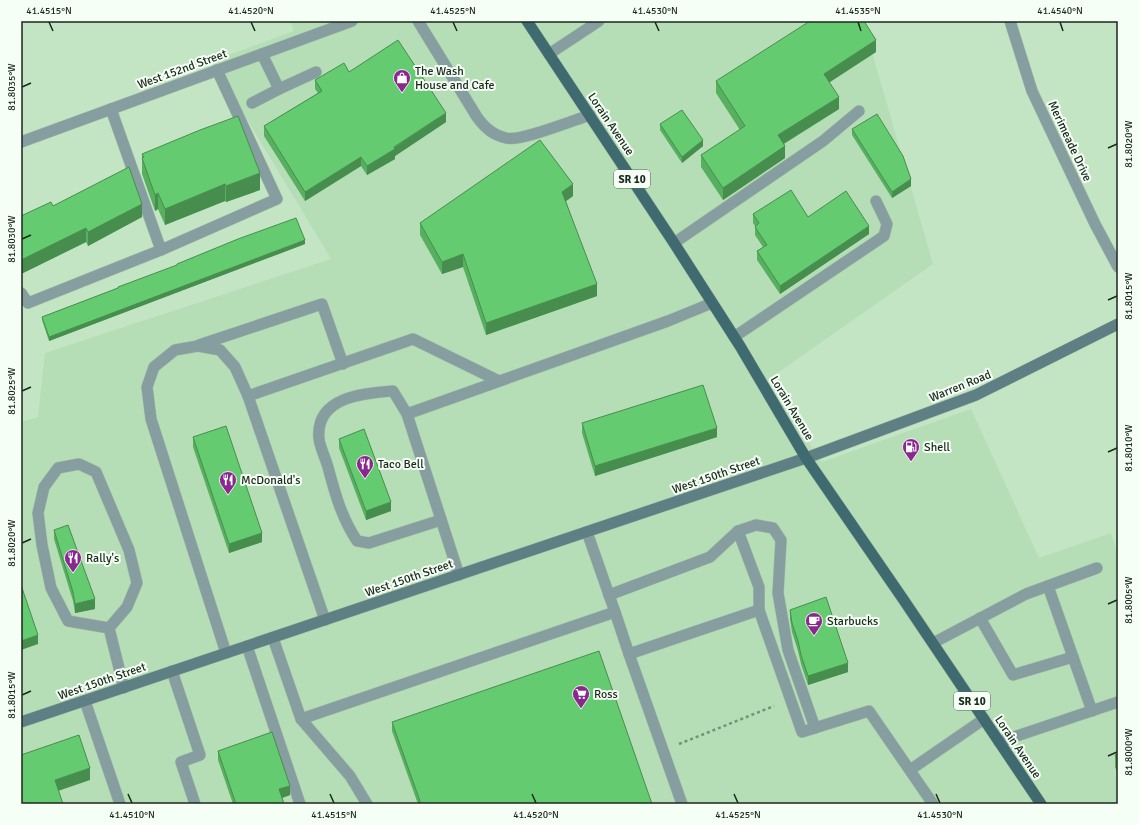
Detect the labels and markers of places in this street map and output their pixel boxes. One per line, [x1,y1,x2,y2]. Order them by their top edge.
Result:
place label: The Wash House and Cafe [415,64,495,93]
shop icon: The Wash House and Cafe [392,68,412,93]
fuel station icon: Shell [901,437,921,462]
place label: Shell [924,440,951,455]
restaurant icon: Taco Bell [355,454,375,479]
place label: Taco Bell [378,457,424,472]
restaurant icon: McDonald's [218,470,238,495]
place label: McDonald's [241,473,301,488]
restaurant icon: Rally's [63,548,83,573]
place label: Rally's [86,551,119,566]
cafe icon: Starbucks [804,611,824,636]
place label: Starbucks [827,614,878,629]
supermarket icon: Ross [571,684,591,709]
place label: Ross [594,687,618,702]

